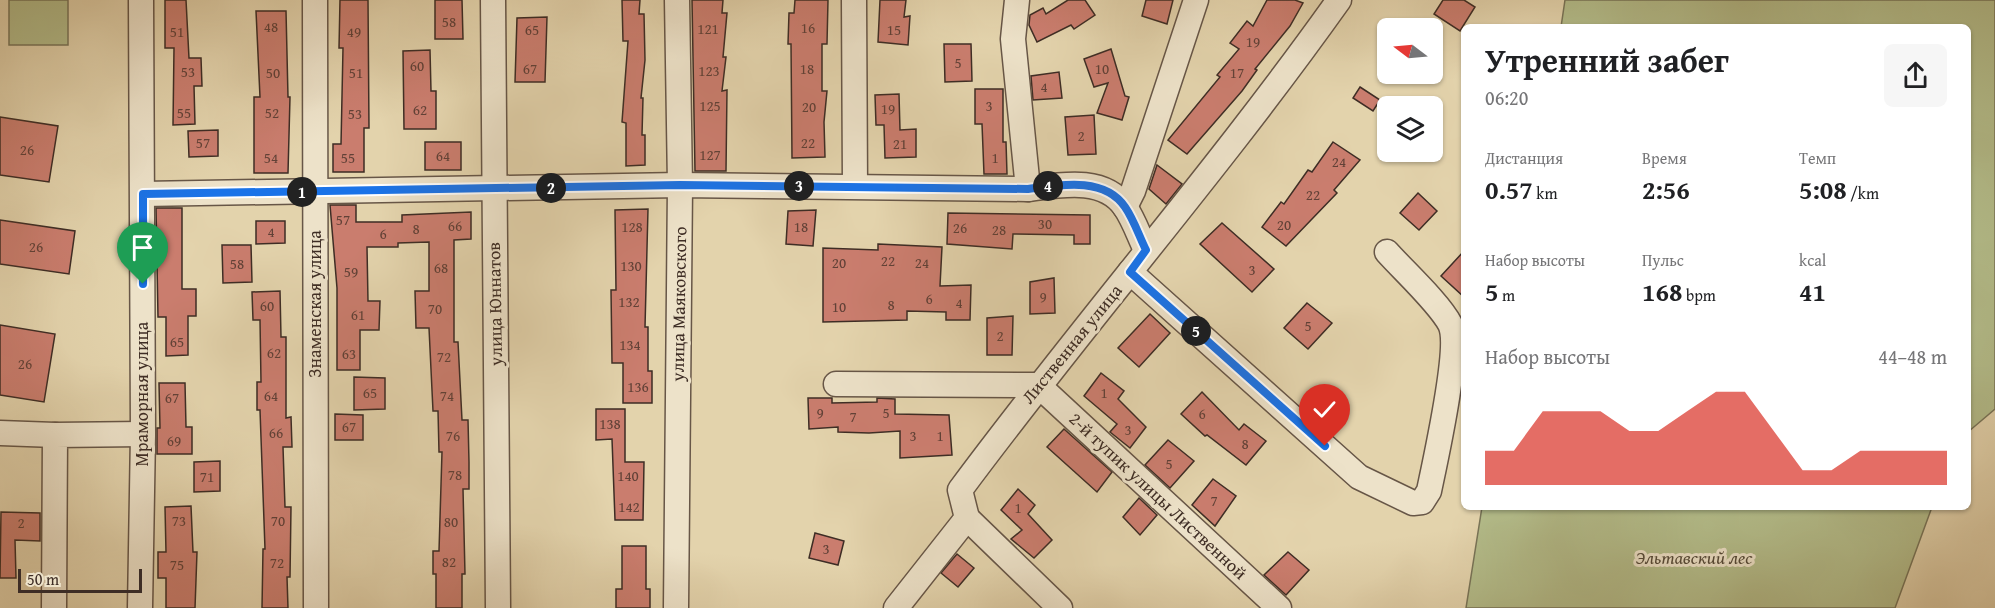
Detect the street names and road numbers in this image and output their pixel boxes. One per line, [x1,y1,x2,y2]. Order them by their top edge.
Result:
street label: улица Маяковского [664,226,693,383]
street label: Знаменская улица [301,230,328,378]
street label: улица Юннатов [480,242,509,367]
street label: Лиственная улица [1015,278,1129,409]
street label: Мраморная улица [128,321,155,466]
street label: 2-й тупик улицы Лиственной [1063,406,1254,586]

